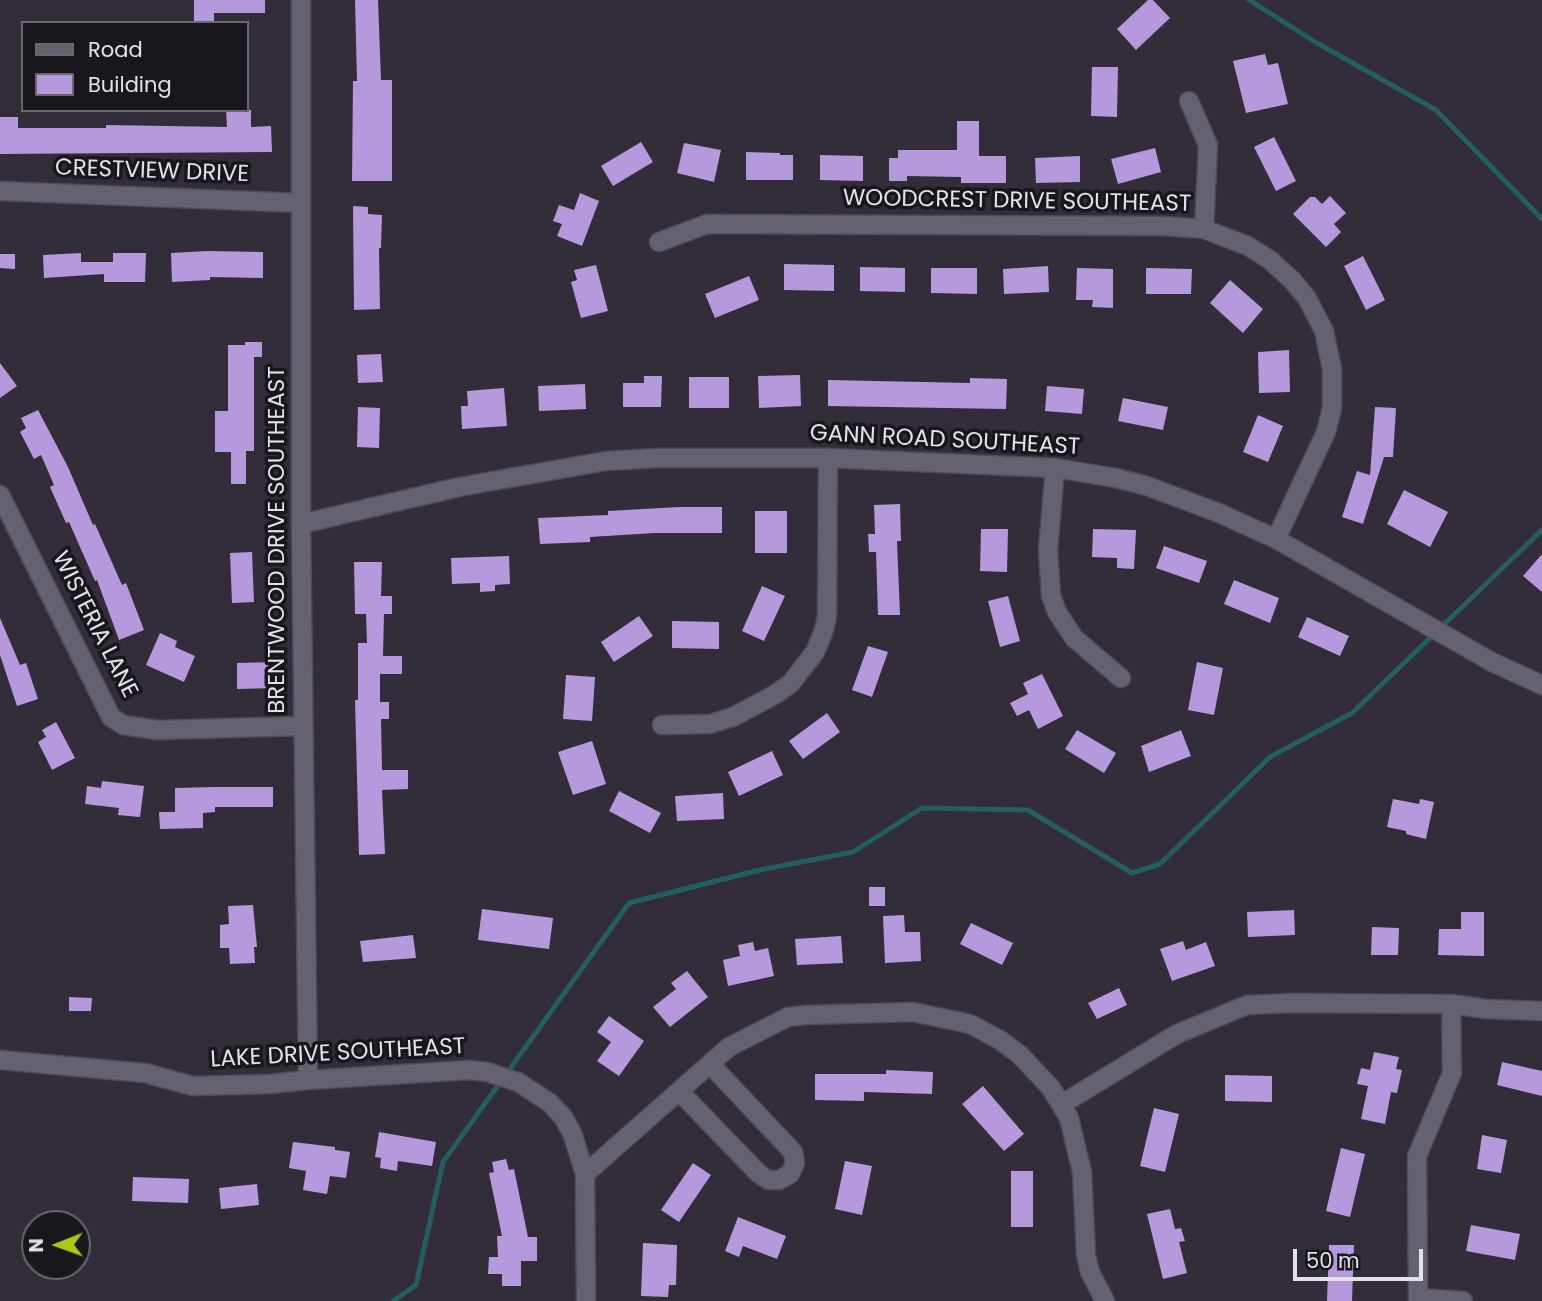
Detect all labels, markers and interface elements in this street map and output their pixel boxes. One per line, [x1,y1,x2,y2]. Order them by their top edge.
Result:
legend [21,21,248,112]
text: Road [88,35,143,64]
text: Building [88,70,172,99]
street label: CRESTVIEW DRIVE [54,155,250,189]
street label: WOODCREST DRIVE SOUTHEAST [842,185,1192,219]
street label: BRENTWOOD DRIVE SOUTHEAST [264,366,292,714]
street label: GANN ROAD SOUTHEAST [809,420,1081,462]
street label: WISTERIA LANE [45,547,143,703]
street label: LAKE DRIVE SOUTHEAST [210,1034,466,1074]
north arrow [21,1210,91,1280]
scale bar [1297,1234,1426,1278]
text: N [23,1238,50,1253]
text: 50 m [1306,1246,1360,1275]

